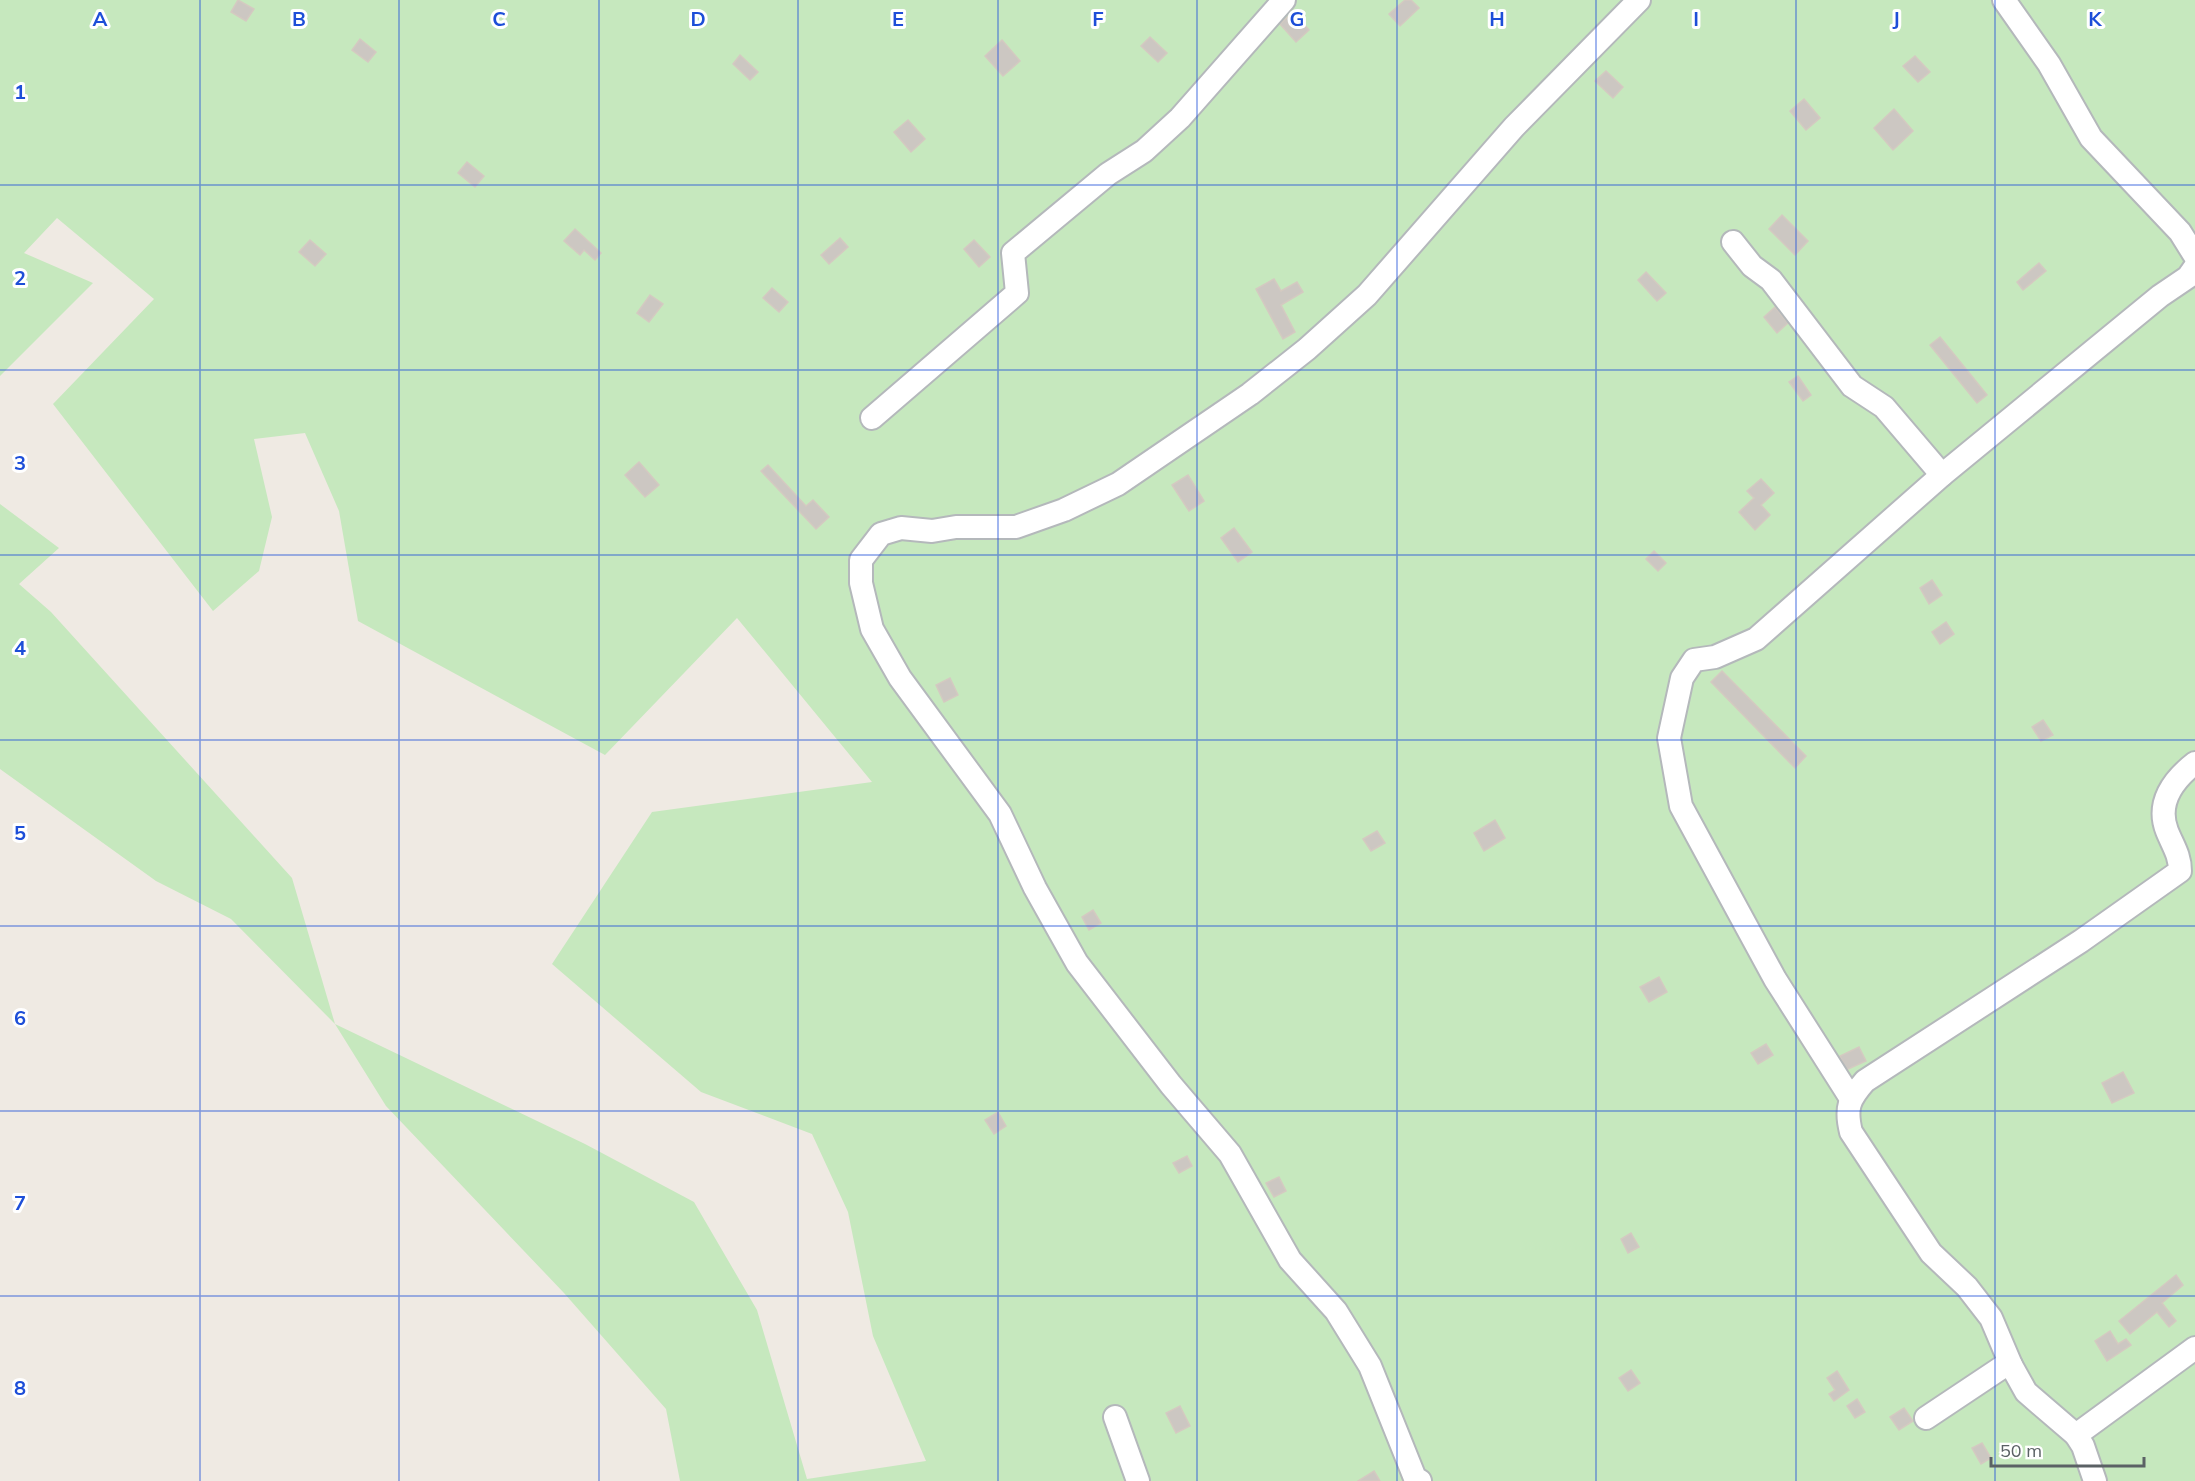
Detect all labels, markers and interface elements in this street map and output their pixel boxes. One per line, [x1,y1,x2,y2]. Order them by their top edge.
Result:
text: A [93,6,108,31]
text: B [292,6,306,31]
text: C [492,6,506,31]
text: D [690,6,706,31]
text: E [892,6,904,31]
text: F [1092,6,1104,31]
text: G [1290,6,1304,31]
text: H [1489,6,1505,31]
text: I [1693,6,1699,31]
text: J [1892,6,1900,31]
text: K [2088,6,2102,31]
text: 1 [14,79,26,104]
text: 2 [14,265,26,290]
text: 3 [14,450,26,475]
text: 4 [14,635,26,660]
text: 5 [14,820,26,845]
text: 6 [14,1005,26,1030]
text: 7 [14,1190,26,1215]
text: 8 [14,1375,26,1400]
scale bar [1991,1430,2144,1468]
text: 50 m [2000,1439,2042,1462]

